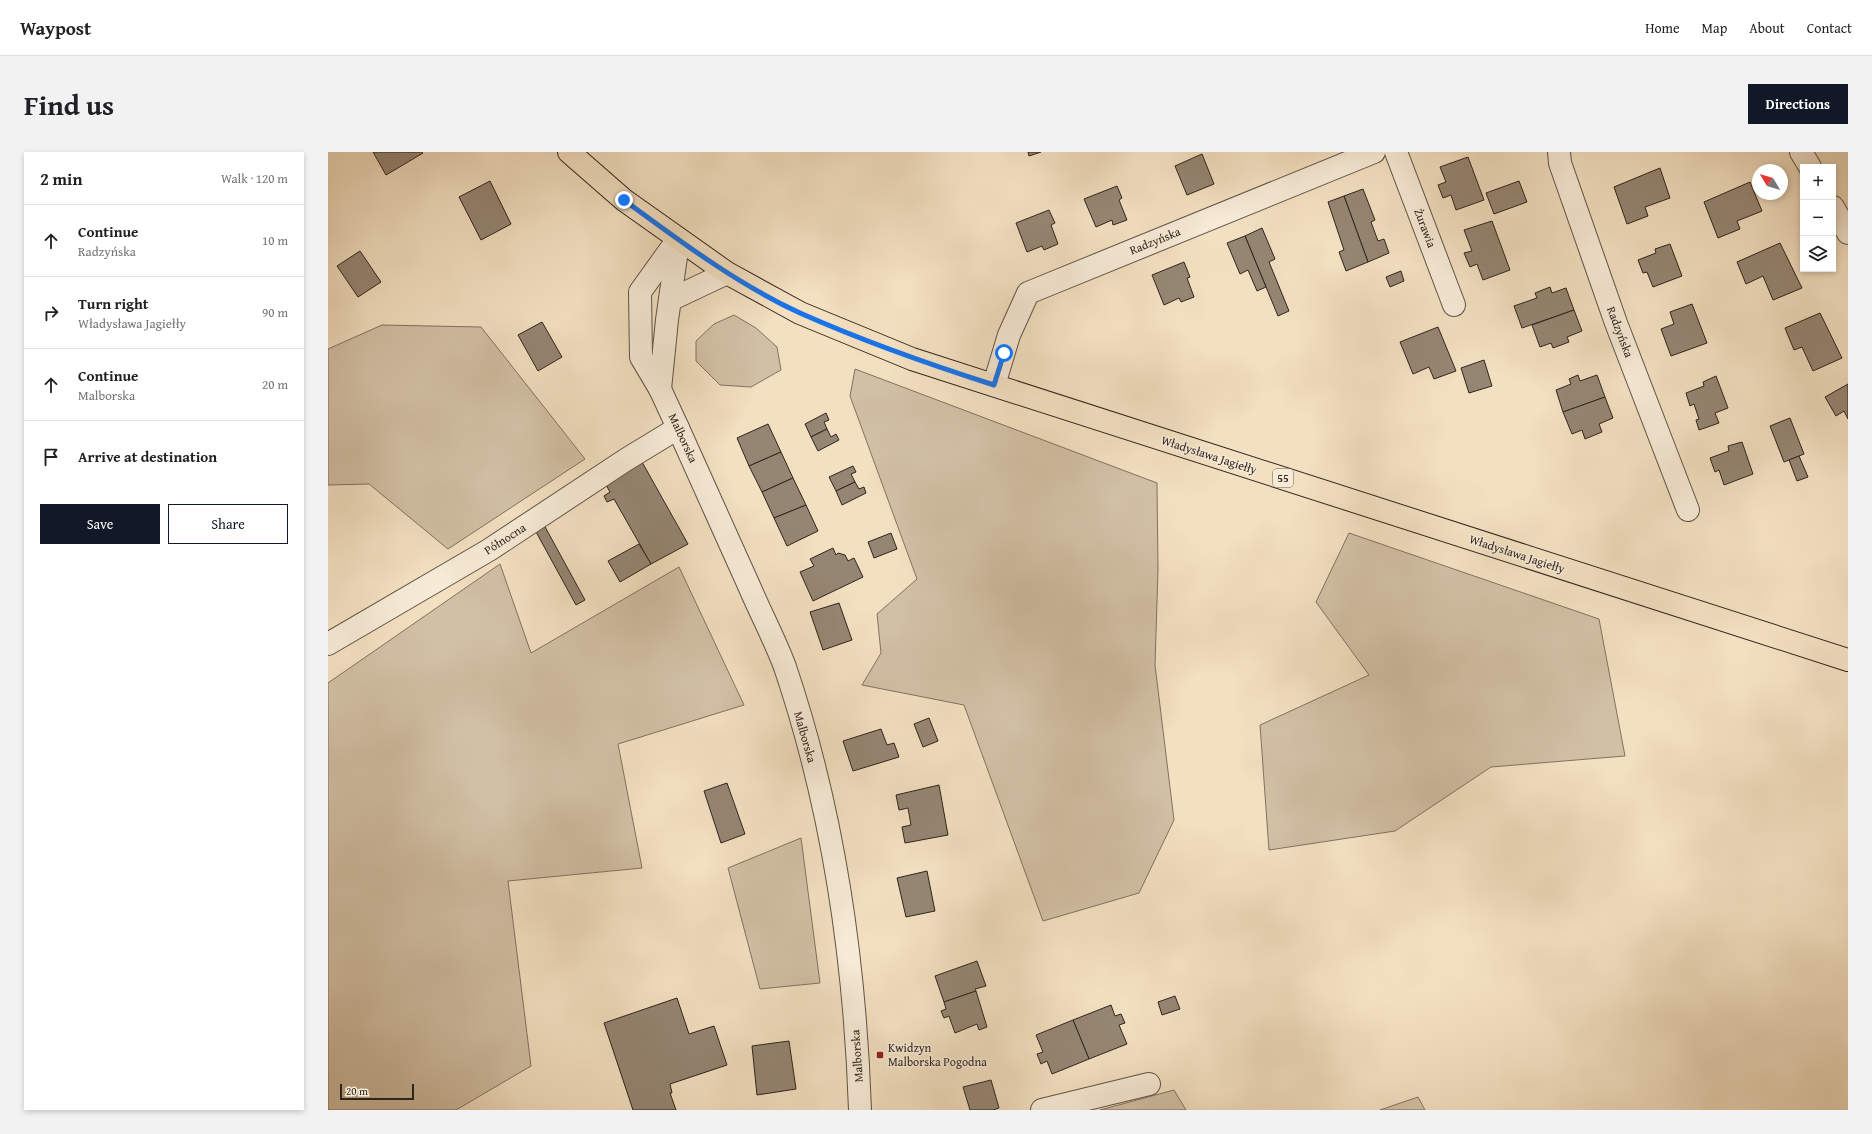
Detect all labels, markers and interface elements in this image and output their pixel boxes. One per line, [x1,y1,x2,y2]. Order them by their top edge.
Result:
text: Waypost [20,14,91,42]
text: Home [1645,18,1680,38]
text: Map [1702,18,1727,38]
text: About [1749,18,1785,38]
text: Contact [1807,18,1852,38]
text: Find us [24,84,114,125]
button: Directions [1748,84,1848,124]
north arrow [1752,164,1788,200]
map controls [1800,164,1836,272]
button: + [1800,164,1836,200]
text: 2 min [40,166,82,191]
text: Walk · 120 m [221,169,288,188]
route end [615,191,633,209]
button: − [1800,200,1836,236]
street label: Żurawia [1410,206,1441,250]
text: Continue [78,221,139,242]
street label: Radzyńska [1127,223,1183,258]
icon: ahead [40,230,62,252]
text: 10 m [262,231,288,250]
button: layers [1800,236,1836,272]
text: Radzyńska [78,242,136,261]
text: Turn right [78,293,149,314]
icon: right [40,302,62,324]
text: 90 m [262,303,288,322]
street label: Radzyńska [1603,304,1638,360]
text: Władysława Jagiełły [78,314,186,333]
route start [995,344,1013,362]
text: Continue [78,365,139,386]
icon: ahead [40,374,62,396]
text: 20 m [262,375,288,394]
text: Malborska [78,386,135,405]
street label: Malborska [665,410,702,466]
street label: Władysława Jagiełły [1159,431,1259,478]
icon: arrive [40,446,62,468]
text: Arrive at destination [78,446,217,467]
road number: 55 [1273,469,1293,487]
button: Save [40,504,160,544]
button: Share [168,504,288,544]
street label: Północna [481,519,529,558]
street label: Władysława Jagiełły [1467,530,1567,577]
street label: Malborska [790,709,821,765]
street label: Malborska [846,1029,867,1083]
place label: Kwidzyn Malborska Pogodna [888,1039,987,1070]
marker: Kwidzyn Malborska Pogodna [875,1050,885,1060]
scale bar [340,1082,414,1101]
text: 20 m [346,1083,368,1099]

